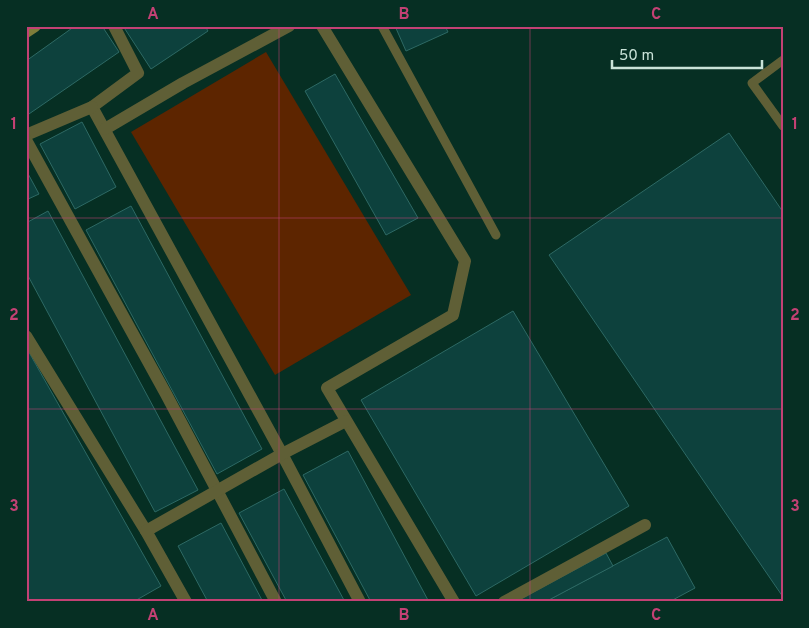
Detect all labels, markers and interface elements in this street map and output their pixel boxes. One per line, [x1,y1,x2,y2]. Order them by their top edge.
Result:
text: A [147,5,159,25]
text: B [398,5,410,25]
text: C [651,5,661,25]
scale bar [612,38,762,70]
text: 50 m [619,47,654,66]
text: 1 [11,115,17,135]
text: 1 [792,115,798,135]
text: 2 [9,306,19,326]
text: 2 [790,306,800,326]
text: 3 [9,497,19,517]
text: 3 [790,497,800,517]
text: A [147,606,159,626]
text: B [398,606,410,626]
text: C [651,606,661,626]

